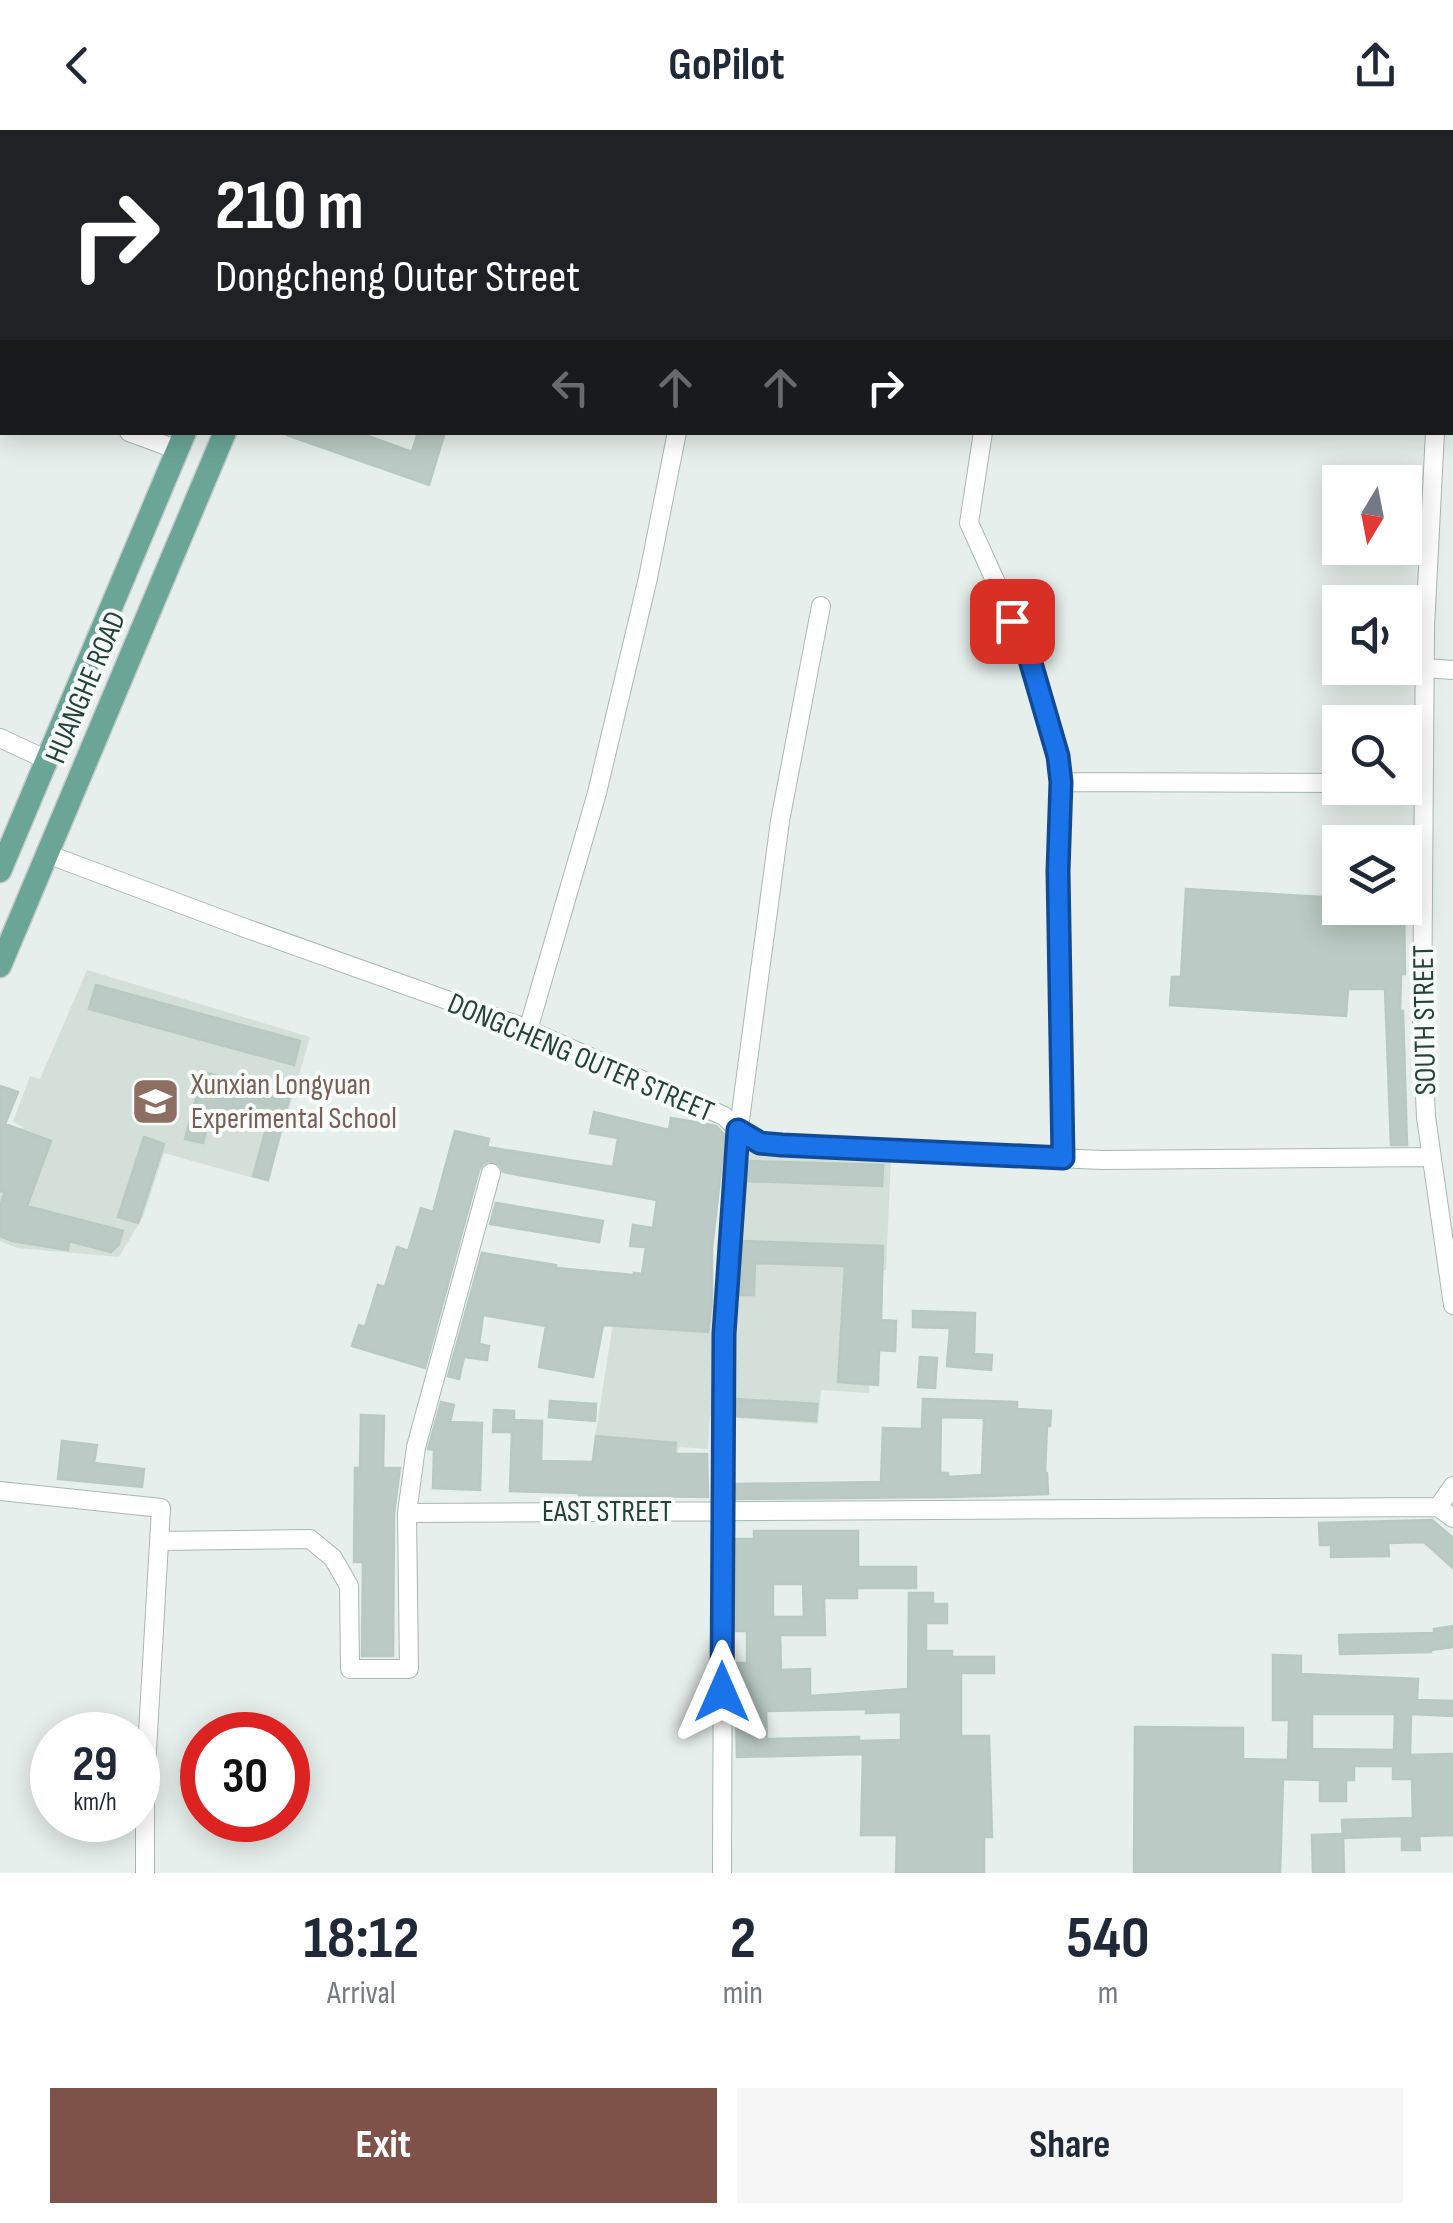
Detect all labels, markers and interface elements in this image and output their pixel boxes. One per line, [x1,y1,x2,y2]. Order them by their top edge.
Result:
icon: back [50,38,105,93]
text: GoPilot [668,38,785,93]
icon: share [1348,38,1403,93]
text: 210 m [215,165,364,249]
icon: right [50,170,180,300]
text: Dongcheng Outer Street [215,250,580,305]
icon: left [543,360,598,415]
icon: ahead [648,360,703,415]
icon: ahead [753,360,808,415]
icon: right [858,360,913,415]
north arrow [1322,465,1422,565]
map controls [1322,465,1422,925]
pin [970,579,1055,664]
button: sound [1322,585,1422,685]
icon: arrive [985,594,1040,649]
street label: HUANGHE ROAD [38,606,134,769]
button: search [1322,705,1422,805]
button: layers [1322,825,1422,925]
street label: SOUTH STREET [1406,945,1444,1095]
street label: DONGCHENG OUTER STREET [442,986,719,1130]
place label: Xunxian Longyuan Experimental School [190,1067,397,1137]
school or university icon: Xunxian Longyuan Experimental School [130,1075,182,1127]
street label: EAST STREET [542,1494,672,1530]
position arrow [670,1640,774,1744]
speed limit sign: 30 [180,1712,310,1842]
text: 29 [72,1735,118,1795]
text: km/h [73,1787,117,1818]
text: 18:12 [304,1903,419,1975]
text: 2 [730,1903,756,1975]
text: 540 [1067,1903,1149,1975]
text: Arrival [327,1974,396,2013]
text: min [723,1974,763,2013]
text: m [1098,1974,1118,2013]
button: Exit [50,2088,717,2203]
button: Share [737,2088,1403,2203]

